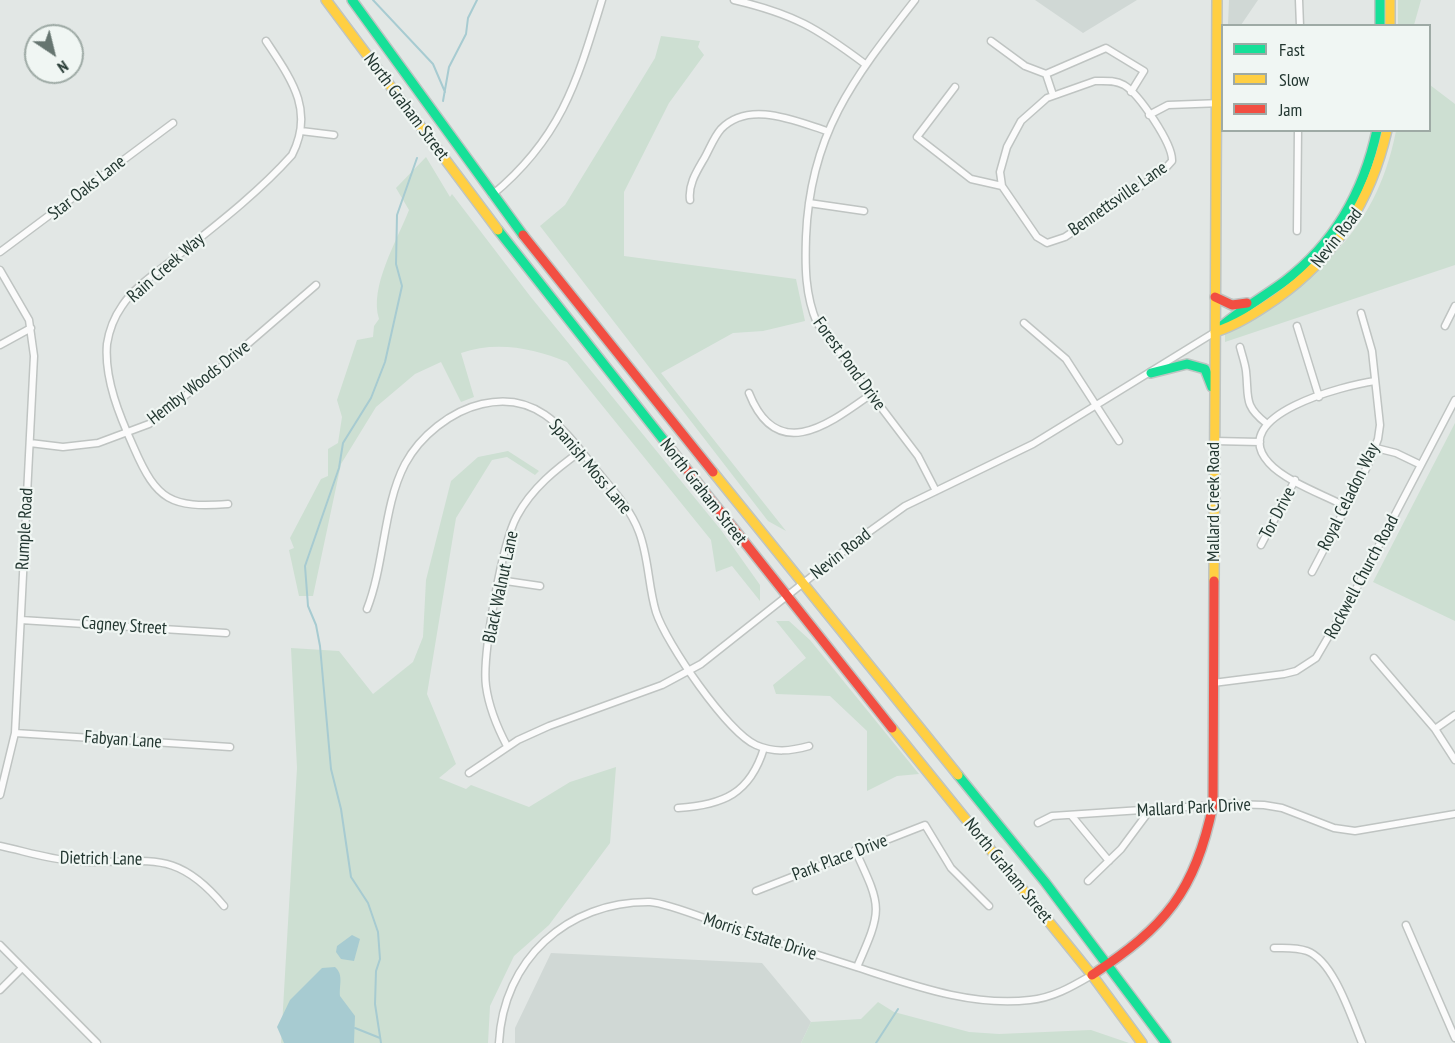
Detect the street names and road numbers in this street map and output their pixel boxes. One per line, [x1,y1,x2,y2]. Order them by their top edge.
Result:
street label: North Graham Street [359,49,453,165]
street label: Star Oaks Lane [44,151,130,225]
street label: Bennettsville Lane [1065,157,1171,241]
street label: Nevin Road [1307,204,1367,272]
street label: Rain Creek Way [123,229,209,307]
street label: Forest Pond Drive [808,313,890,415]
street label: Hemby Woods Drive [143,336,255,430]
street label: Spanish Moss Lane [544,415,636,519]
street label: North Graham Street [655,435,751,549]
street label: Royal Celadon Way [1314,440,1384,554]
street label: Mallard Creek Road [1203,442,1225,562]
street label: Tor Drive [1255,483,1301,543]
street label: Rumple Road [12,487,38,571]
street label: Rockwell Church Road [1320,511,1404,643]
street label: Nevin Road [807,524,875,584]
street label: Black Walnut Lane [479,529,523,645]
street label: Cagney Street [80,612,168,640]
street label: Fabyan Lane [83,727,163,753]
street label: Mallard Park Drive [1136,794,1252,822]
street label: North Graham Street [959,814,1057,928]
street label: Park Place Drive [789,830,891,886]
street label: Dietrich Lane [60,847,142,871]
street label: Morris Estate Drive [701,909,819,965]

